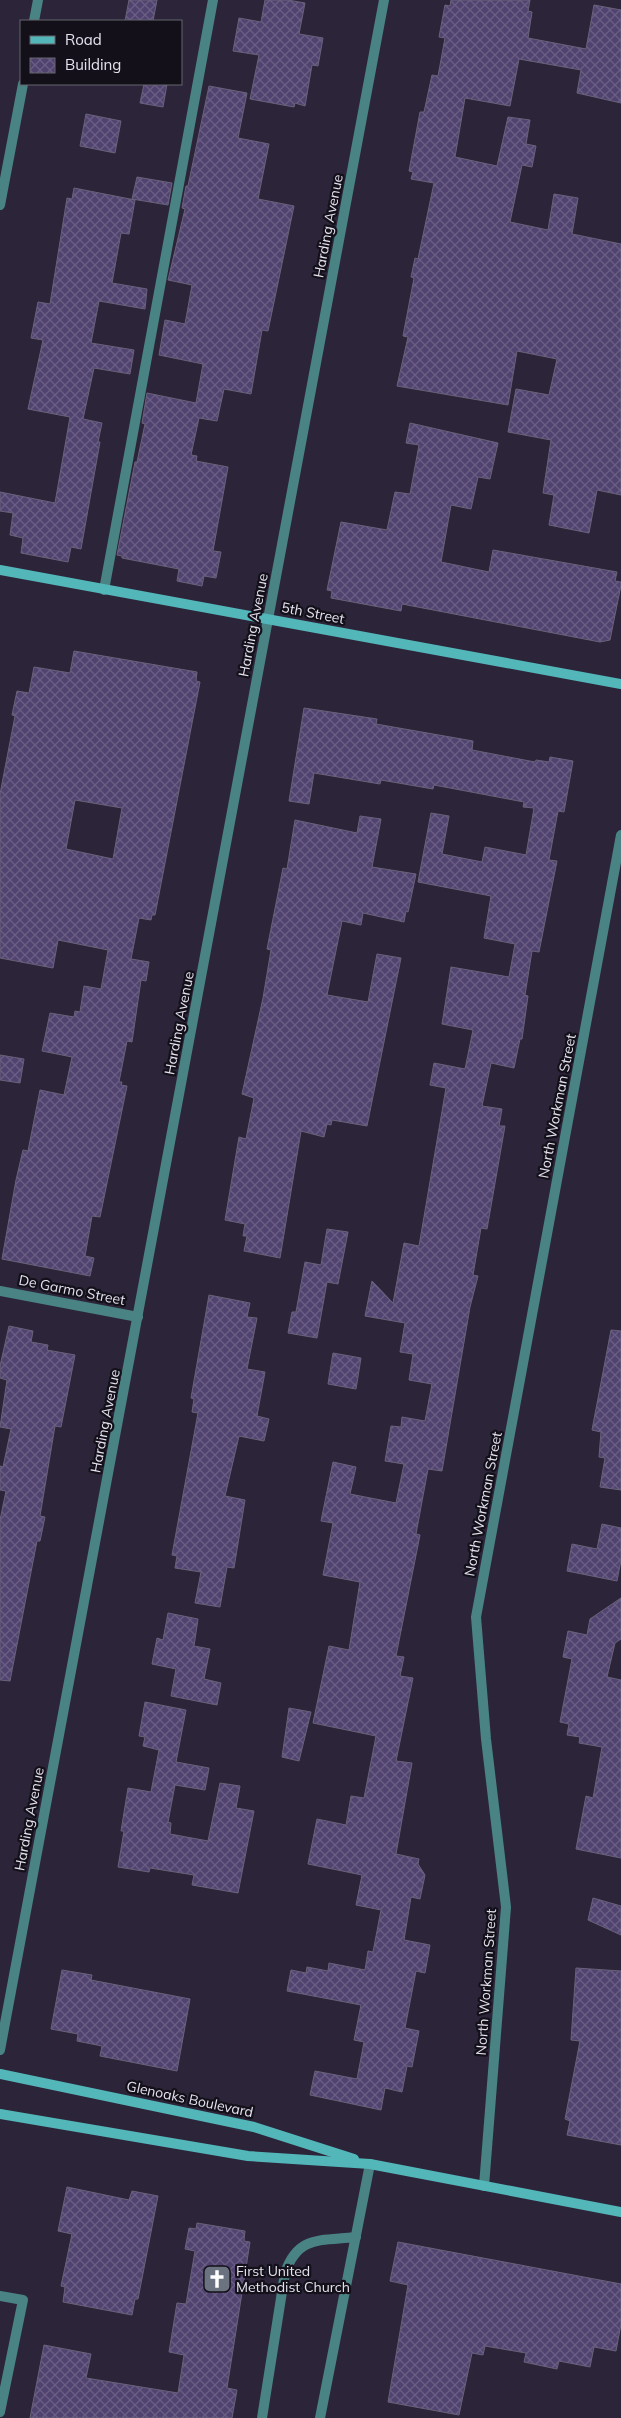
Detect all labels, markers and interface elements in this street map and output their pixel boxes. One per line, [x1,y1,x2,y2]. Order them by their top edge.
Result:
legend [20,20,182,85]
text: Road [65,30,102,49]
text: Building [65,55,121,74]
street label: Harding Avenue [309,173,347,279]
street label: Harding Avenue [234,572,272,678]
street label: 5th Street [280,598,346,628]
street label: Harding Avenue [160,970,198,1076]
street label: North Workman Street [534,1032,580,1180]
street label: De Garmo Street [17,1271,127,1309]
street label: Harding Avenue [86,1368,124,1474]
street label: North Workman Street [460,1430,506,1578]
street label: Harding Avenue [10,1766,48,1872]
street label: North Workman Street [472,1908,500,2056]
street label: Glenoaks Boulevard [125,2077,255,2121]
place label: First United Methodist Church [236,2262,350,2296]
church icon: First United Methodist Church [202,2264,232,2294]

